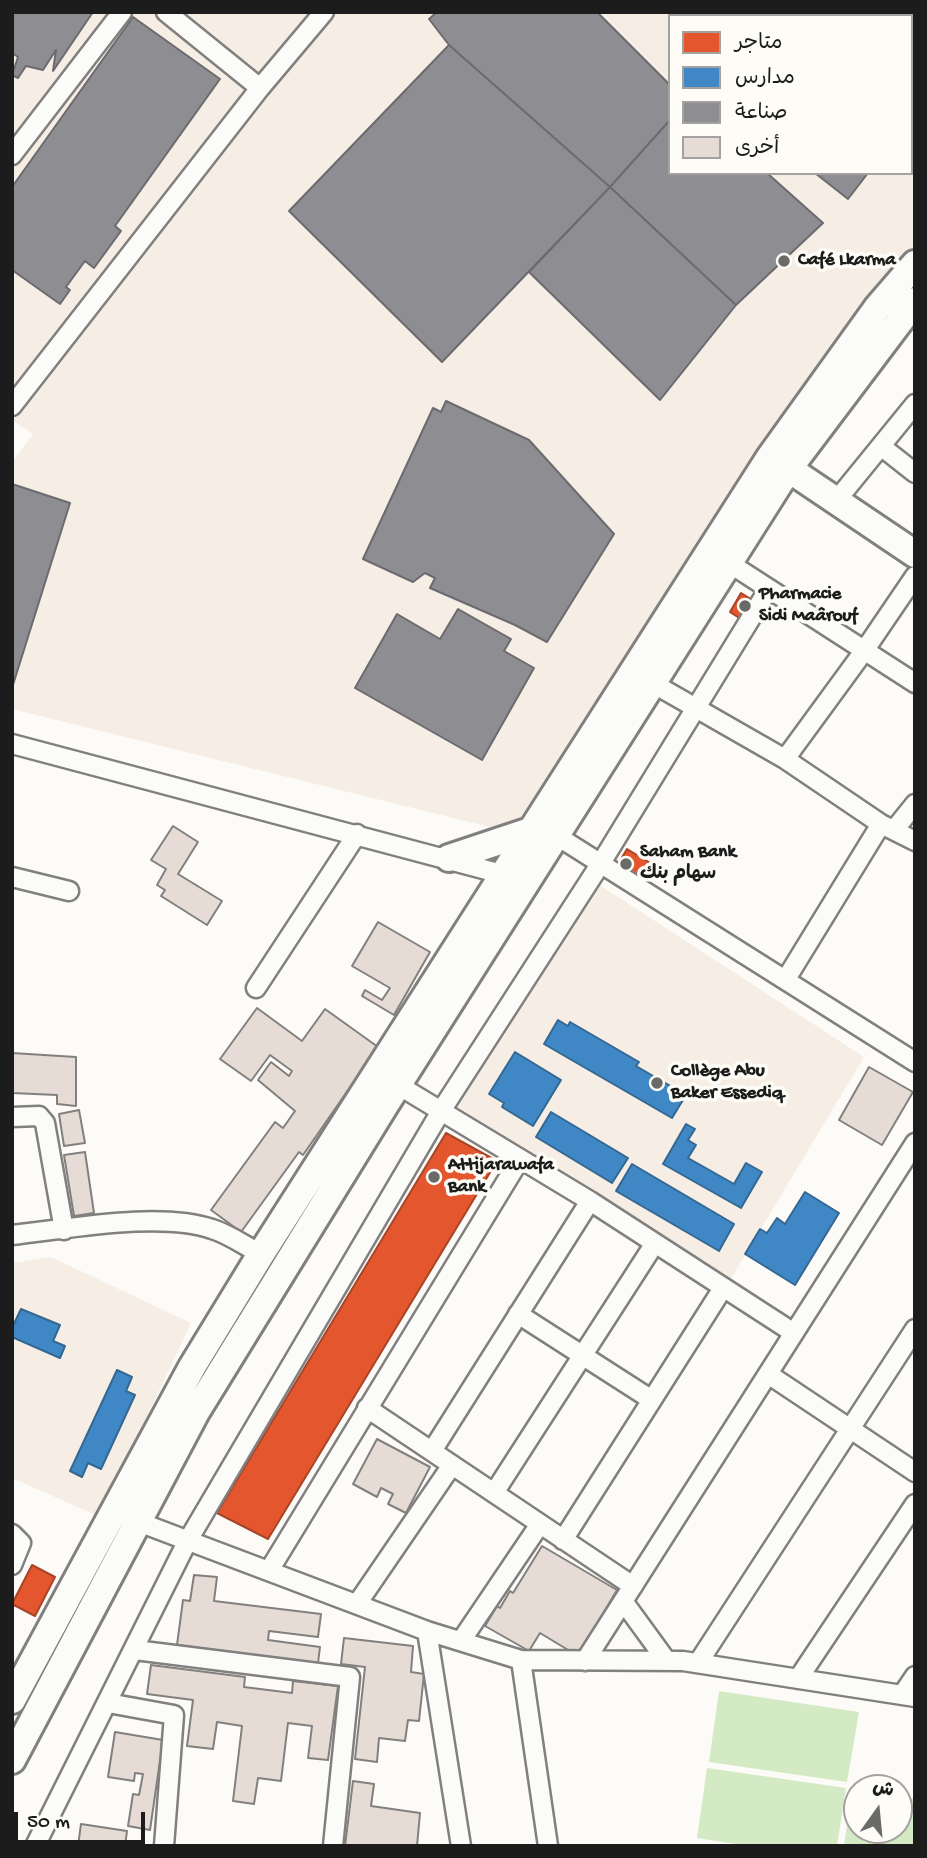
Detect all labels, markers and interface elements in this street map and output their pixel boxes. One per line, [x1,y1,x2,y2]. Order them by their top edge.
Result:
legend [668,14,913,175]
text: متاجر [735,32,782,57]
text: مدارس [735,67,795,92]
text: صناعة [735,102,788,127]
text: أخرى [735,137,779,162]
place label: Café Lkarma [798,250,896,272]
marker: Café Lkarma [776,253,792,269]
place label: Pharmacie Sidi Maârouf [759,584,857,628]
marker: Pharmacie Sidi Maârouf [737,598,753,614]
place label: Saham Bank سهام بنك [640,842,736,886]
marker: Saham Bank سهام بنك [618,856,634,872]
place label: Collège Abu Baker Essediq [671,1061,783,1105]
marker: Collège Abu Baker Essediq [649,1075,665,1091]
place label: Attijarawafa Bank [448,1155,554,1199]
marker: Attijarawafa Bank [426,1169,442,1185]
north arrow [843,1774,913,1844]
text: ش [870,1776,896,1804]
scale bar [18,1798,149,1842]
text: 50 m [27,1811,70,1836]

